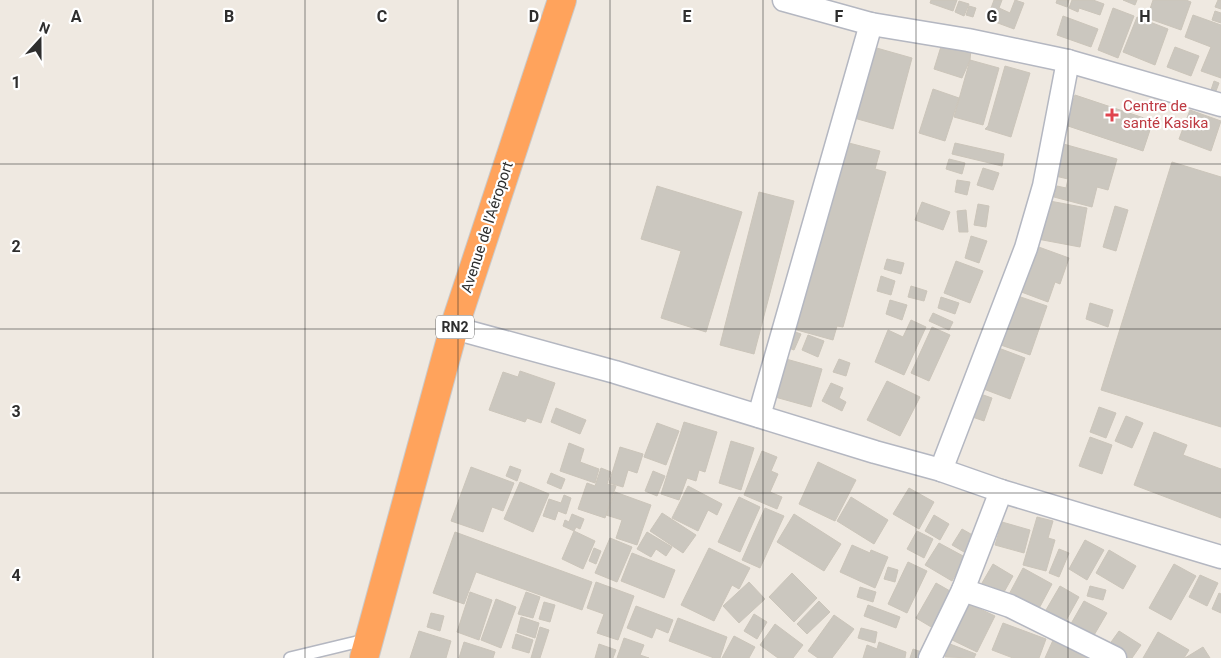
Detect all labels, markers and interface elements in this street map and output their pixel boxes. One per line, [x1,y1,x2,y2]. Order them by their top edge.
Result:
text: A [71,7,82,26]
text: B [224,7,234,26]
text: C [377,7,387,26]
text: D [529,7,539,26]
text: E [683,7,692,26]
text: F [835,7,844,26]
text: G [987,7,998,26]
text: H [1139,7,1151,26]
north arrow [15,15,65,65]
text: N [37,19,52,37]
text: 1 [11,73,21,92]
place label: Centre de santé Kasika [1123,97,1209,132]
marker: Centre de santé Kasika [1105,108,1119,122]
street label: Avenue de l'Aéroport [457,159,517,295]
text: 2 [11,237,21,256]
road number: RN2 [436,316,474,338]
text: 3 [11,402,21,421]
text: 4 [11,566,21,585]

